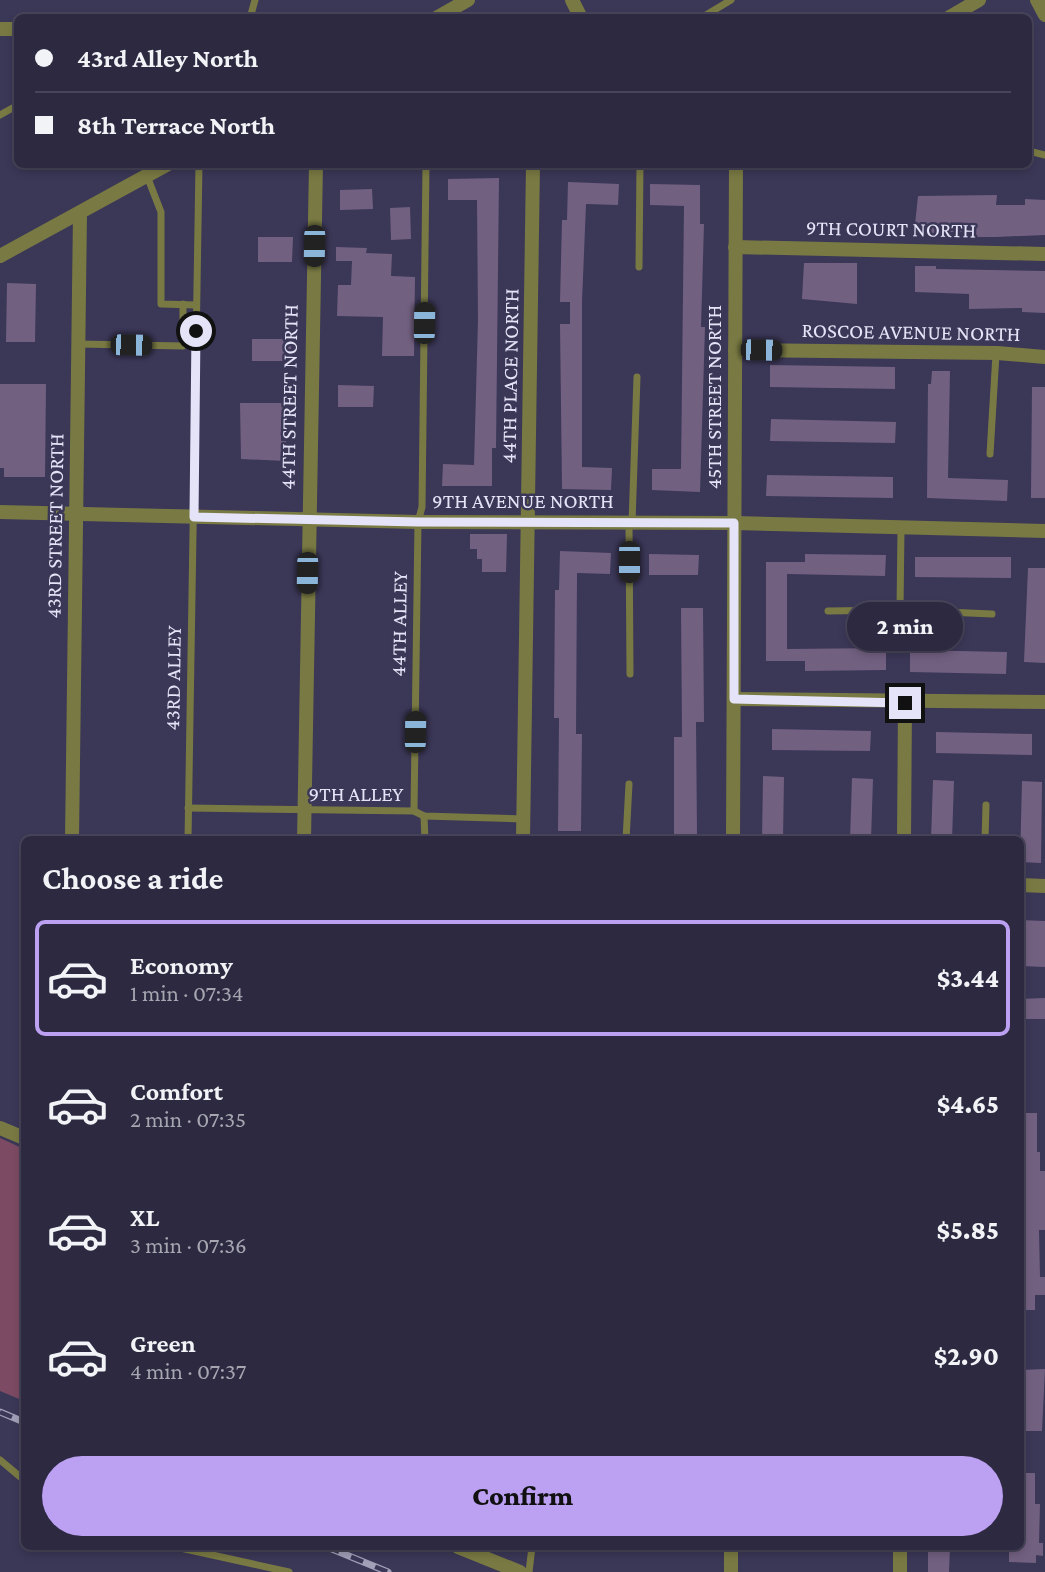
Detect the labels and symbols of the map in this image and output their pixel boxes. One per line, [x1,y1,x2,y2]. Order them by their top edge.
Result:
street label: 9TH COURT NORTH [806,216,976,242]
car [304,225,325,267]
street label: 44TH PLACE NORTH [496,288,524,464]
car [414,302,435,344]
street label: 44TH STREET NORTH [275,304,303,490]
street label: 45TH STREET NORTH [702,305,726,489]
route start [180,315,212,347]
street label: ROSCOE AVENUE NORTH [801,318,1021,346]
car [110,334,153,356]
car [740,339,783,361]
street label: 43RD STREET NORTH [41,433,69,619]
street label: 9TH AVENUE NORTH [432,489,614,513]
car [619,541,640,583]
car [297,552,318,594]
street label: 44TH ALLEY [386,570,412,677]
callout: 2 min [847,602,963,650]
street label: 43RD ALLEY [160,624,186,731]
route end [889,687,921,719]
car [405,711,426,753]
street label: 9TH ALLEY [309,782,404,806]

